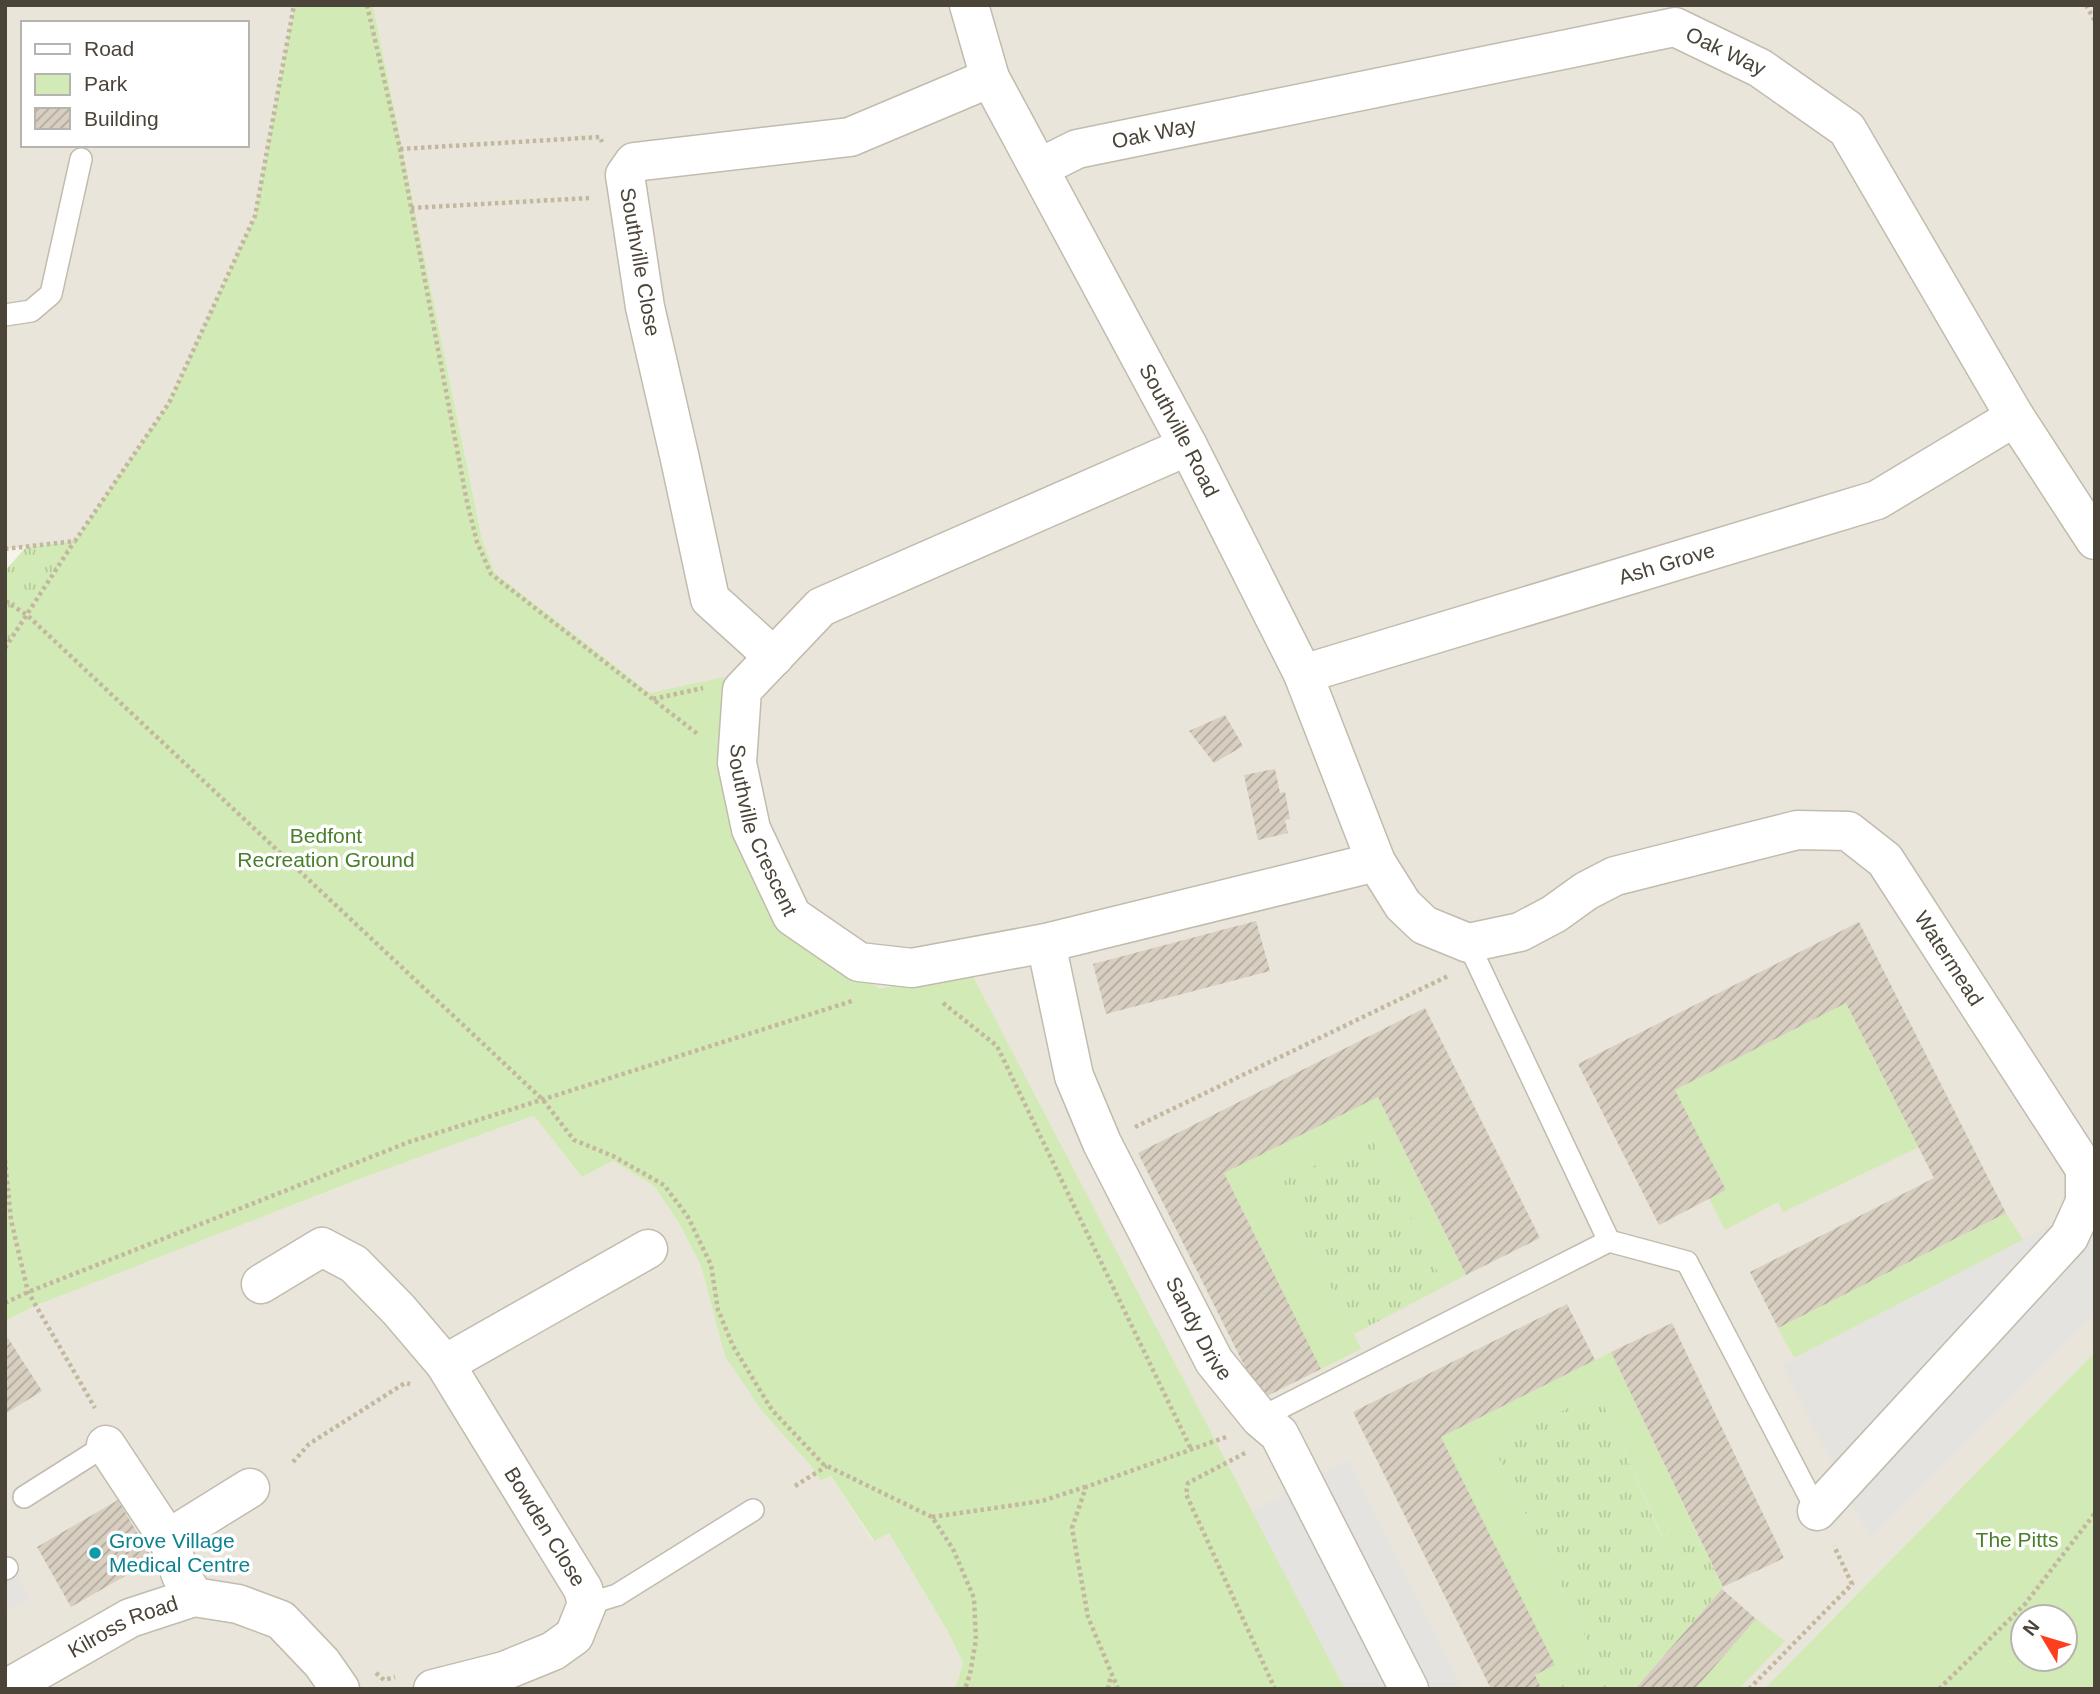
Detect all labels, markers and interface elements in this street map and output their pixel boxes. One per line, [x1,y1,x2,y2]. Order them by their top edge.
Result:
legend [21,21,248,147]
street label: Oak Way [1682,22,1770,80]
text: Road [84,37,134,60]
text: Park [84,72,128,95]
text: Building [84,107,159,130]
street label: Oak Way [1110,113,1199,153]
street label: Southville Close [616,186,665,338]
street label: Southville Road [1135,360,1224,501]
street label: Ash Grove [1616,538,1717,589]
street label: Southville Crescent [725,743,802,919]
park label: Bedfont Recreation Ground [237,824,415,871]
street label: Watermead [1910,907,1988,1010]
street label: Sandy Drive [1162,1273,1237,1385]
street label: Bowden Close [500,1463,591,1590]
park label: The Pitts [1976,1528,2058,1551]
place label: Grove Village Medical Centre [109,1529,250,1576]
marker: Grove Village Medical Centre [87,1545,103,1561]
street label: Kilross Road [64,1591,181,1662]
north arrow [2009,1603,2079,1673]
text: N [2018,1616,2043,1640]

